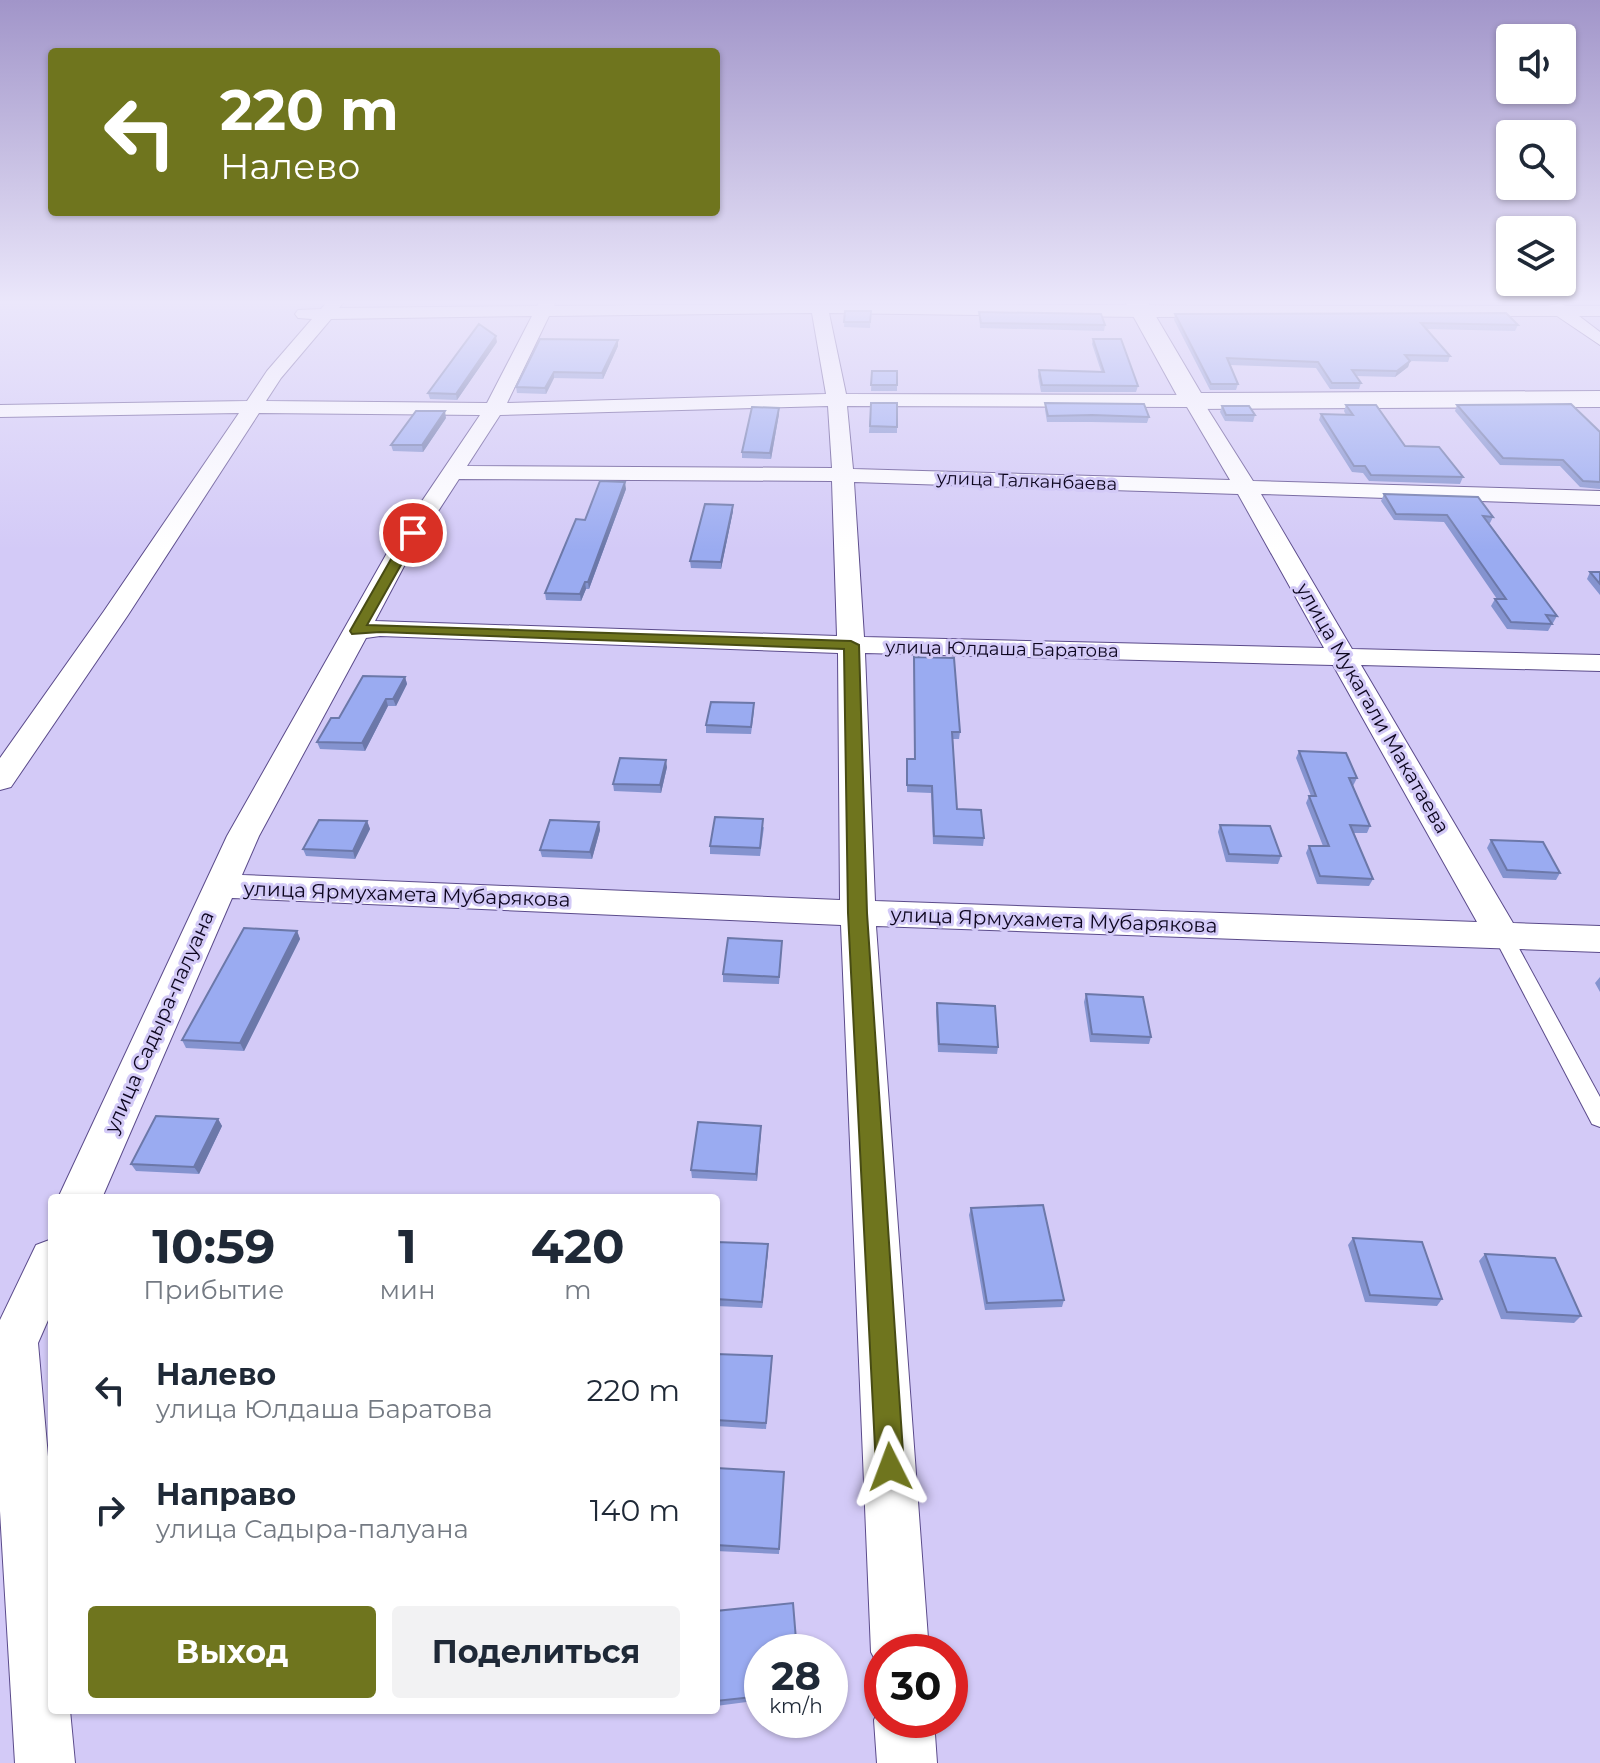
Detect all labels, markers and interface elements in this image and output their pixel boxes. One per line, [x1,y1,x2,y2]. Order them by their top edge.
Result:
map controls [1496,24,1576,296]
button: sound [1496,24,1576,104]
text: 220 m [220,76,399,144]
icon: left [88,80,192,184]
button: search [1496,120,1576,200]
text: Налево [220,144,360,188]
button: layers [1496,216,1576,296]
street label: улица Талканбаева [935,467,1118,495]
pin [379,499,447,567]
icon: arrive [391,511,435,555]
street label: улица Мукагали Макатаева [1291,578,1455,838]
street label: улица Юлдаша Баратова [884,636,1119,662]
street label: улица Ярмухамета Мубарякова [242,876,571,912]
street label: улица Ярмухамета Мубарякова [889,902,1218,938]
street label: улица Садыра-палуана [99,907,219,1138]
text: 10:59 [152,1217,275,1275]
text: 1 [398,1217,417,1275]
text: 420 [531,1217,625,1275]
text: Прибытие [143,1274,284,1306]
text: мин [379,1274,435,1306]
text: m [564,1274,592,1306]
text: Налево [156,1356,276,1393]
icon: left [88,1368,132,1412]
text: 220 m [586,1372,680,1409]
text: улица Юлдаша Баратова [156,1393,493,1425]
position arrow [848,1425,932,1509]
text: Направо [156,1476,296,1513]
icon: right [88,1488,132,1532]
text: 140 m [590,1492,680,1529]
text: улица Садыра-палуана [156,1513,469,1545]
button: Выход [88,1606,376,1698]
button: Поделиться [392,1606,680,1698]
speed limit sign: 30 [864,1634,968,1738]
text: 28 [771,1651,821,1700]
text: km/h [769,1694,823,1718]

